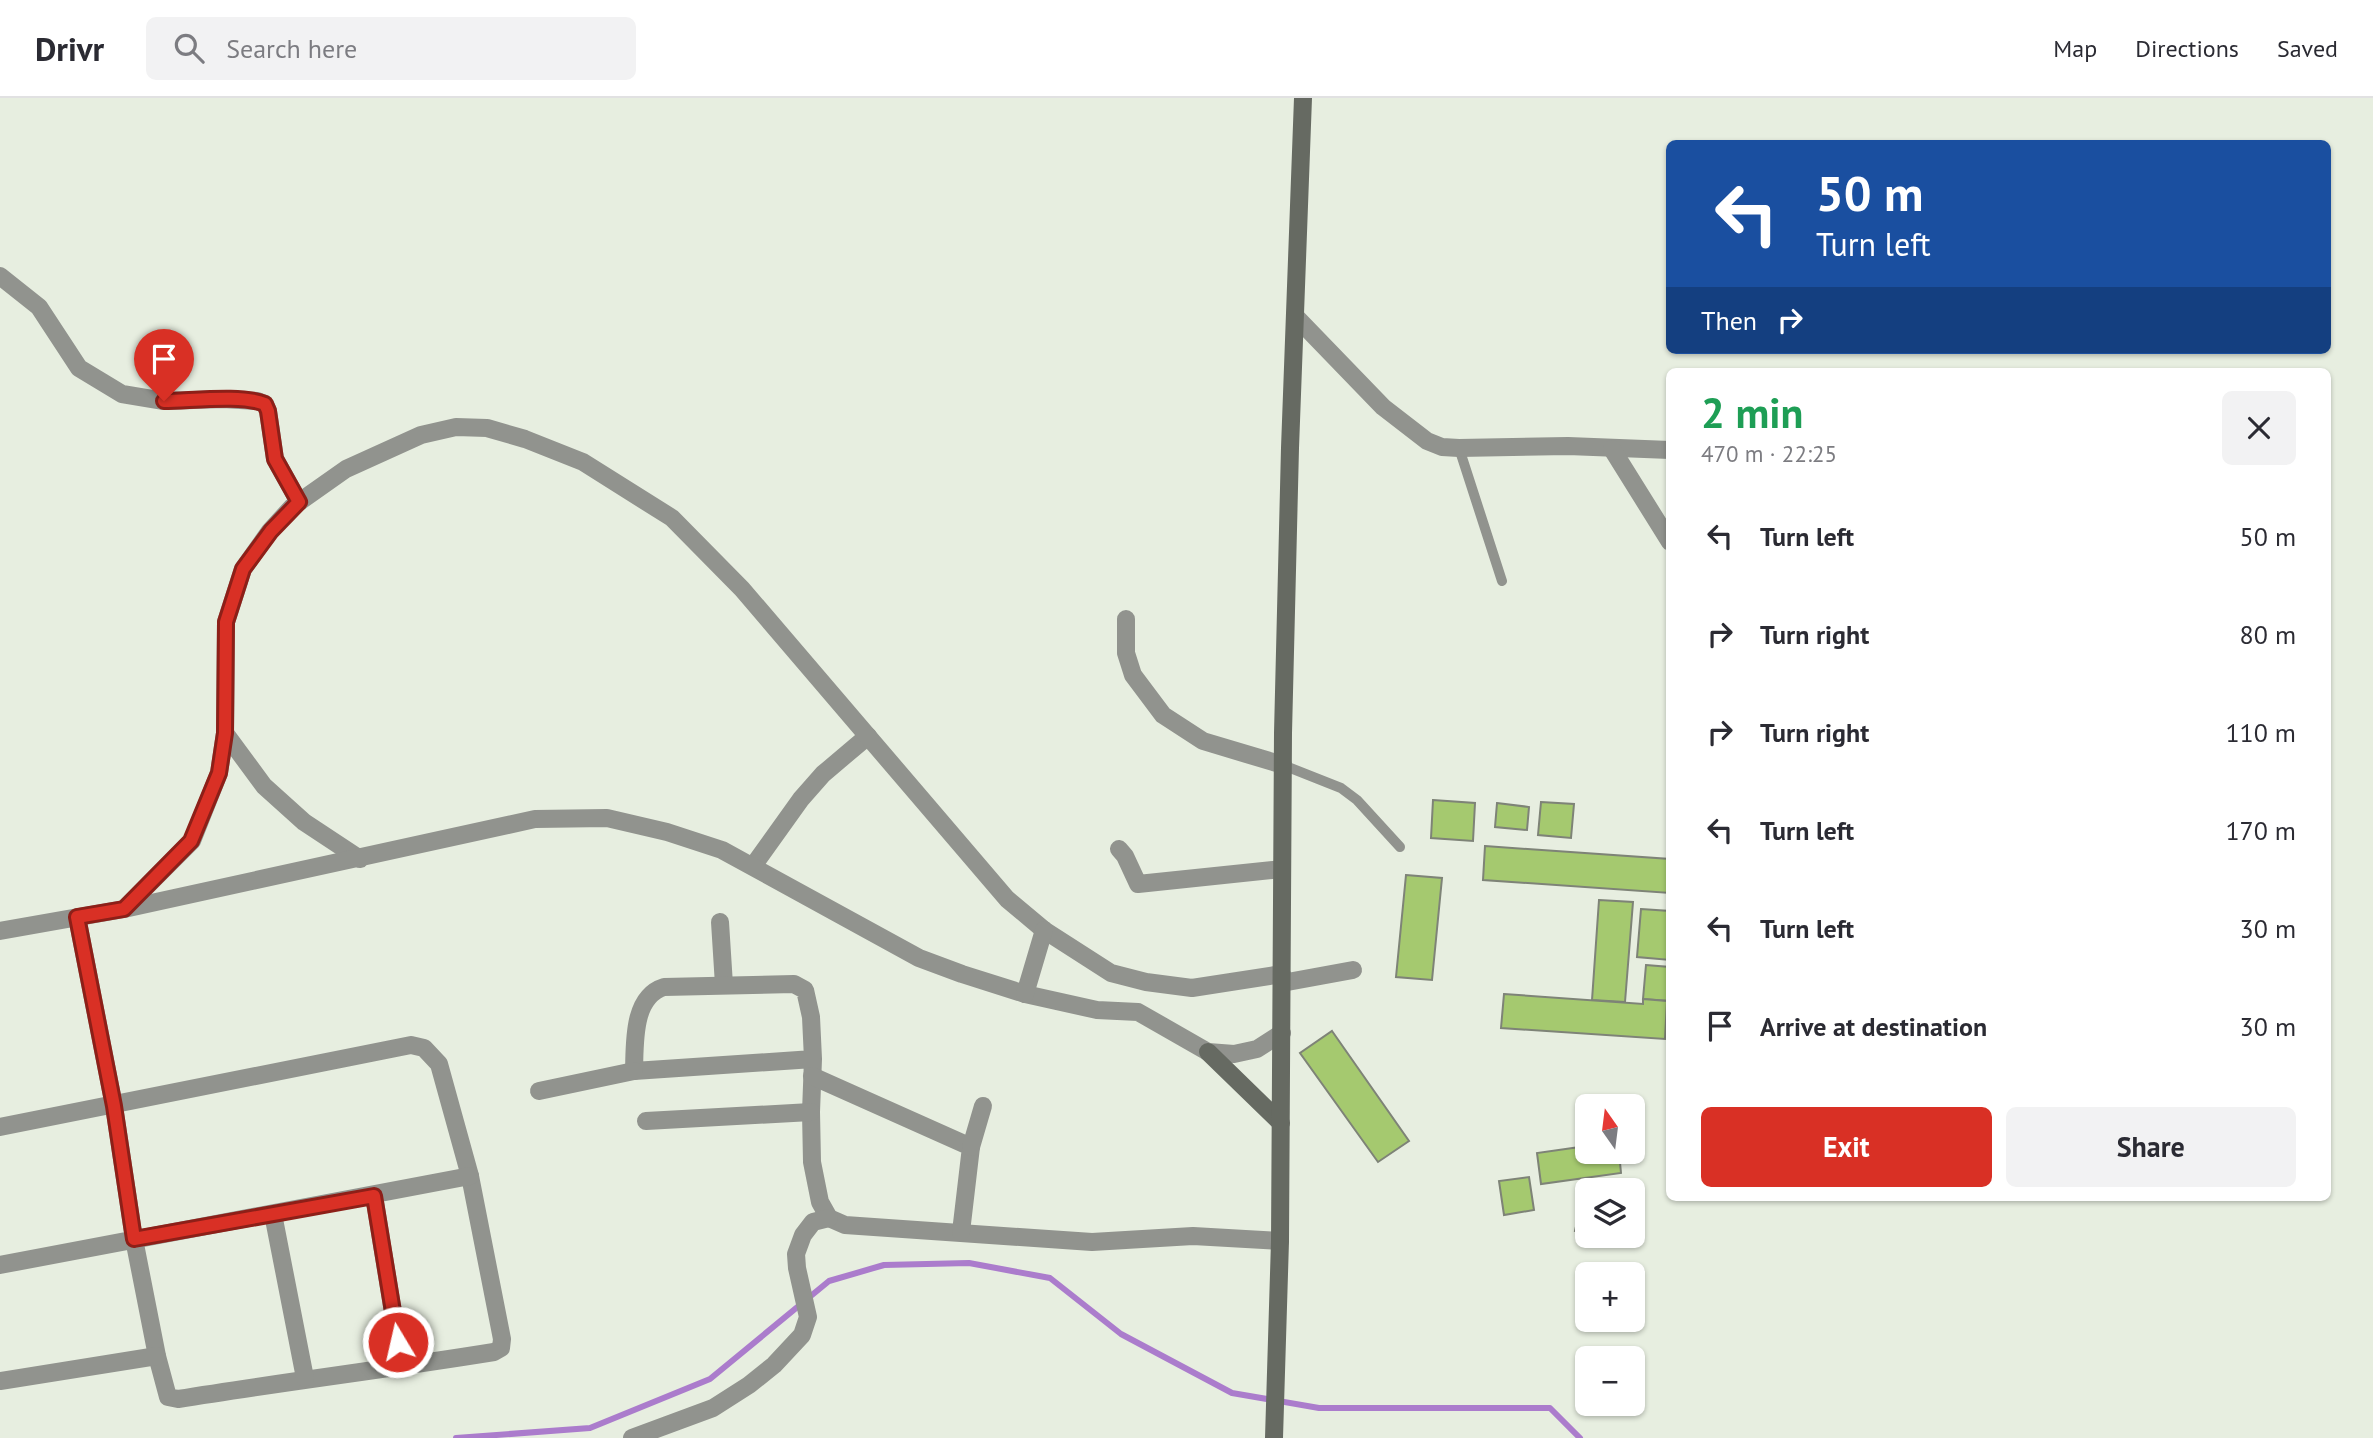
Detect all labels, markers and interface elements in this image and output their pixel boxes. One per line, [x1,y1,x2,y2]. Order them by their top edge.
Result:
search box [146,17,636,80]
text: Drivr [35,27,104,70]
icon: search [170,29,208,67]
text: Search here [226,32,357,65]
text: Map [2053,33,2097,64]
text: Directions [2135,33,2239,64]
text: Saved [2277,33,2338,64]
text: 50 m [1816,161,1923,225]
icon: left [1701,168,1792,259]
text: Turn left [1816,223,1931,265]
icon: right [1771,301,1809,339]
text: Then [1701,304,1757,337]
pin [134,329,194,401]
icon: arrive [145,340,183,378]
text: 2 min [1701,385,1803,440]
button: close [2222,391,2296,465]
text: 470 m · 22:25 [1701,439,1837,468]
icon: left [1701,517,1739,555]
text: Turn left [1760,520,1854,553]
text: 50 m [2240,520,2296,553]
icon: right [1701,615,1739,653]
text: Turn right [1760,618,1869,651]
text: 80 m [2240,618,2296,651]
icon: right [1701,713,1739,751]
text: Turn right [1760,716,1869,749]
text: 110 m [2225,716,2296,749]
icon: left [1701,811,1739,849]
text: Turn left [1760,814,1854,847]
text: 170 m [2225,814,2296,847]
icon: left [1701,909,1739,947]
text: Turn left [1760,912,1854,945]
text: 30 m [2240,912,2296,945]
icon: arrive [1701,1007,1739,1045]
text: Arrive at destination [1760,1010,1987,1043]
text: 30 m [2240,1010,2296,1043]
north arrow [1575,1094,1645,1164]
map controls [1575,1094,1645,1416]
button: Exit [1701,1107,1992,1187]
button: Share [2006,1107,2296,1187]
button: layers [1575,1178,1645,1248]
button: + [1575,1262,1645,1332]
position arrow [361,1305,435,1379]
button: − [1575,1346,1645,1416]

